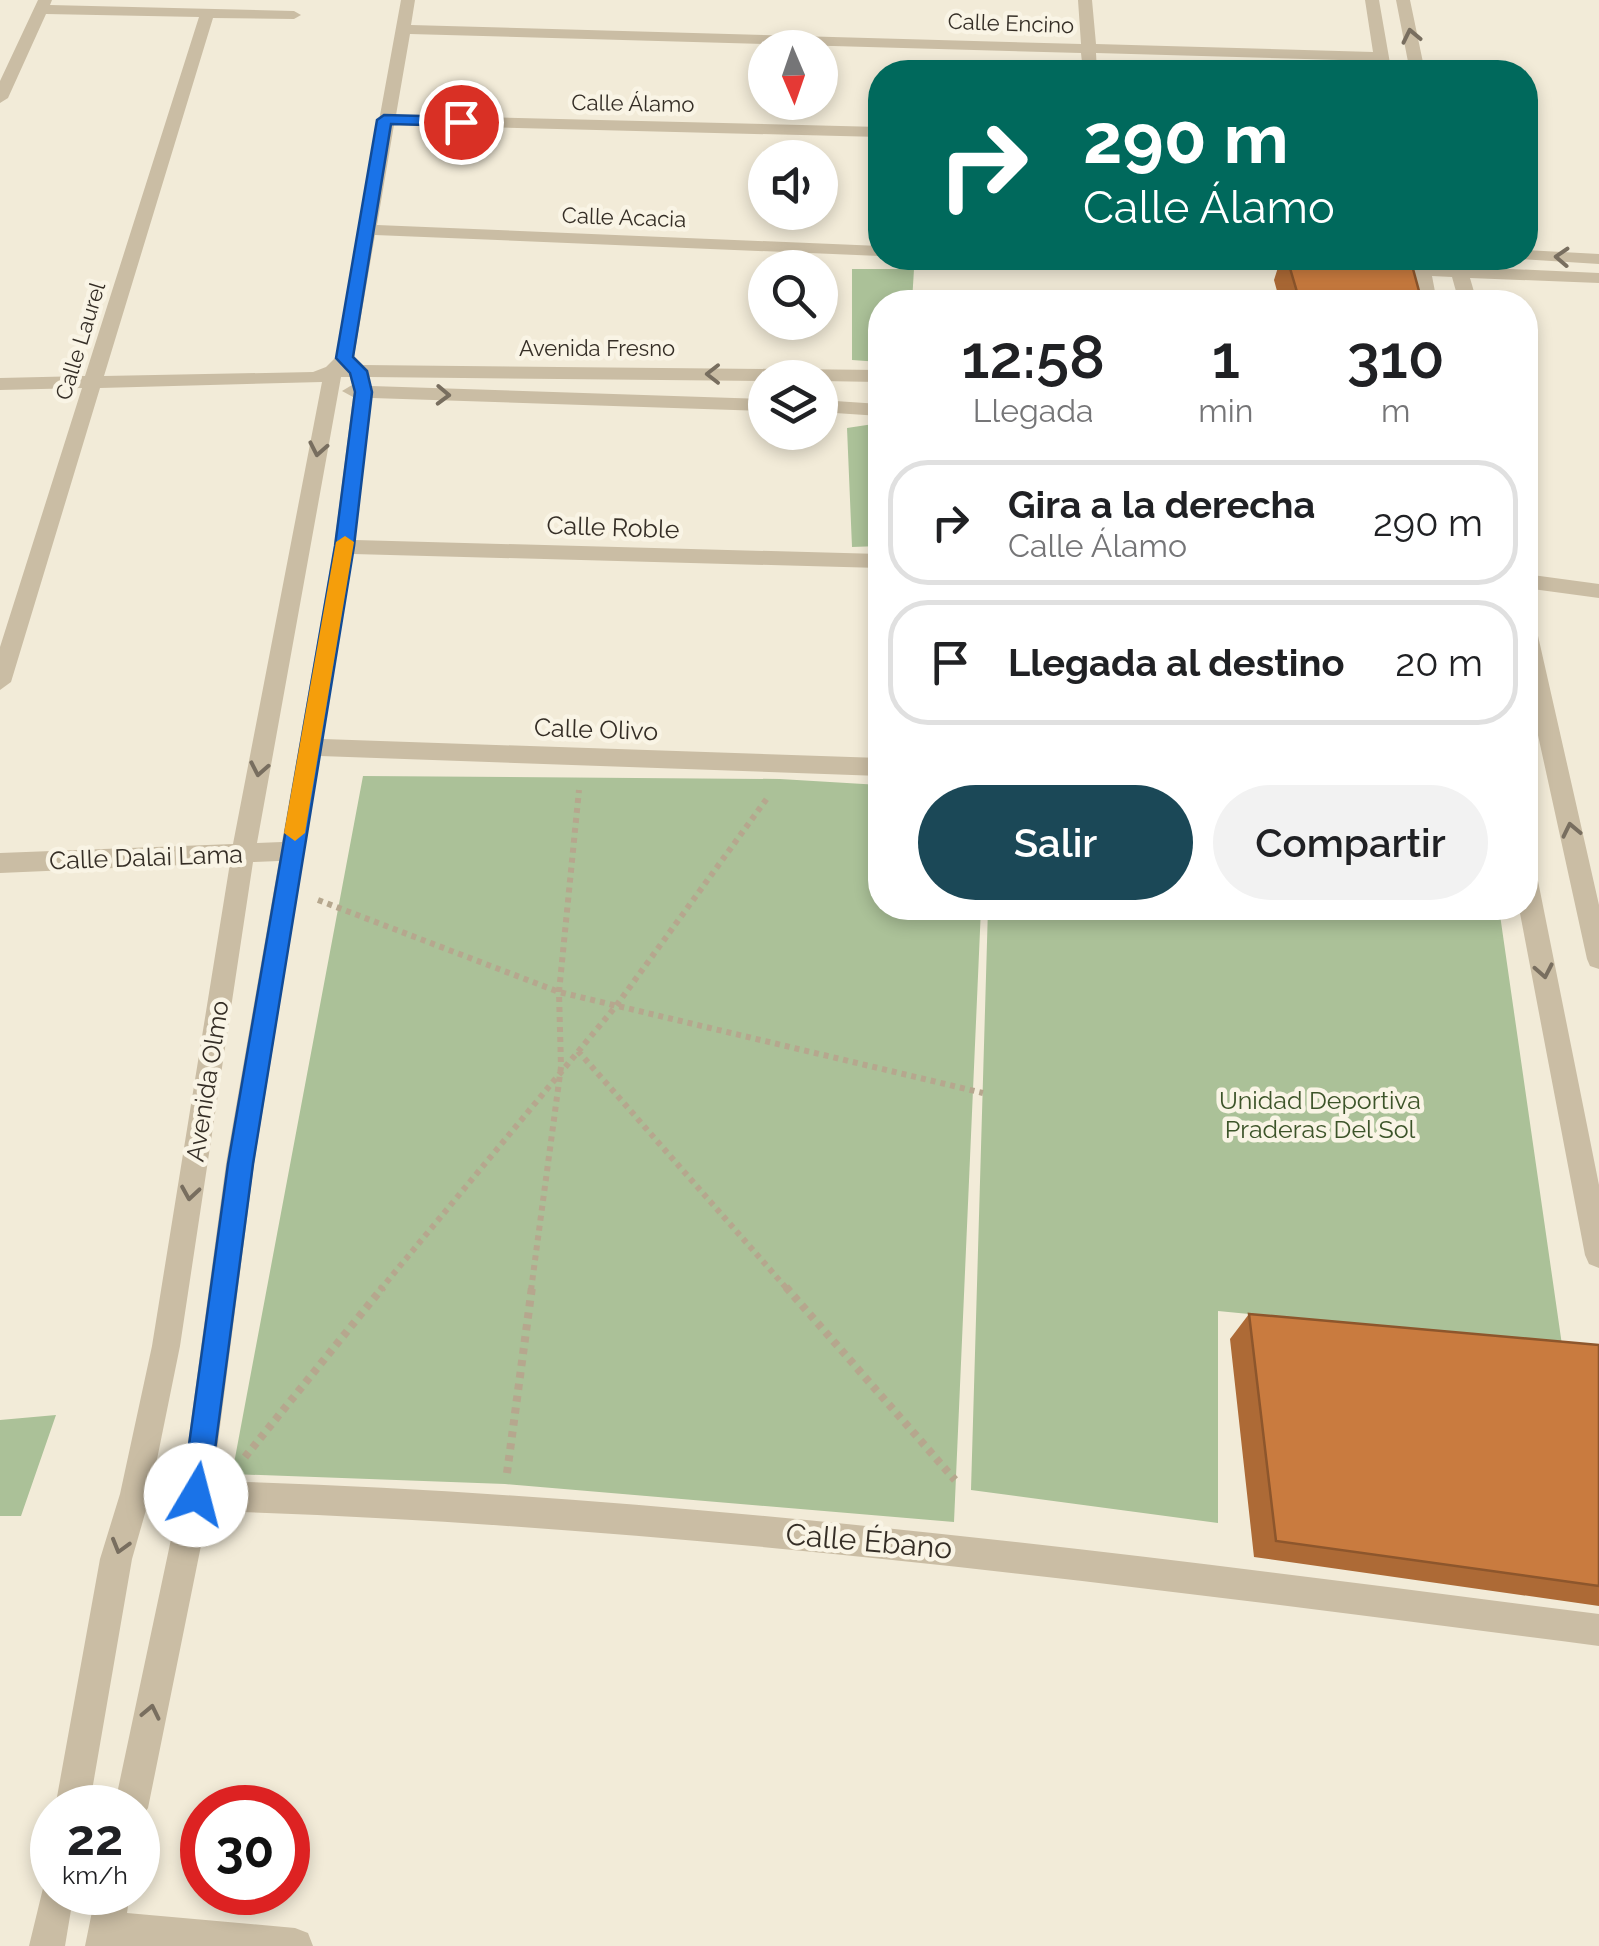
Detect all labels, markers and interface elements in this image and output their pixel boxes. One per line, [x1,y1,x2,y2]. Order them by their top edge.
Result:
street label: Calle Encino [947,8,1075,38]
one-way arrow [1401,28,1422,45]
north arrow [748,30,838,120]
map controls [748,30,838,450]
pin [419,80,504,165]
street label: Calle Álamo [571,89,695,117]
icon: arrive [434,95,489,150]
text: 290 m [1083,97,1289,179]
icon: right [918,100,1048,230]
button: sound [748,140,838,230]
text: Calle Álamo [1083,181,1335,234]
street label: Calle Acacia [561,202,687,232]
one-way arrow [1554,247,1570,268]
button: search [748,250,838,340]
street label: Calle Laurel [50,279,110,403]
text: 12:58 [961,322,1105,392]
text: 1 [1212,322,1240,392]
text: 310 [1347,322,1445,392]
street label: Avenida Fresno [519,335,675,361]
button: layers [748,360,838,450]
one-way arrow [704,363,720,385]
one-way arrow [436,384,452,405]
text: Llegada [973,392,1094,429]
text: min [1198,392,1253,429]
text: m [1381,392,1410,429]
one-way arrow [309,441,330,458]
text: Gira a la derecha [1008,482,1315,527]
icon: right [923,495,978,550]
text: 290 m [1373,500,1483,545]
street label: Calle Roble [546,510,680,544]
text: Calle Álamo [1008,527,1187,564]
icon: arrive [923,635,978,690]
text: Llegada al destino [1008,640,1345,685]
text: 20 m [1395,640,1483,685]
street label: Calle Olivo [533,712,659,746]
one-way arrow [249,760,270,777]
button: Salir [918,785,1193,900]
button: Compartir [1213,785,1488,900]
one-way arrow [1562,821,1583,838]
street label: Calle Dalai Lama [49,839,243,875]
one-way arrow [1532,963,1553,980]
street label: Avenida Olmo [179,998,235,1164]
park label: Unidad Deportiva Praderas Del Sol [1219,1085,1421,1144]
one-way arrow [180,1185,201,1202]
position arrow [144,1443,248,1547]
street label: Calle Ébano [784,1516,954,1566]
one-way arrow [111,1537,132,1554]
one-way arrow [139,1704,160,1721]
speed limit sign: 30 [180,1785,310,1915]
text: 22 [67,1808,123,1867]
text: km/h [62,1860,128,1890]

